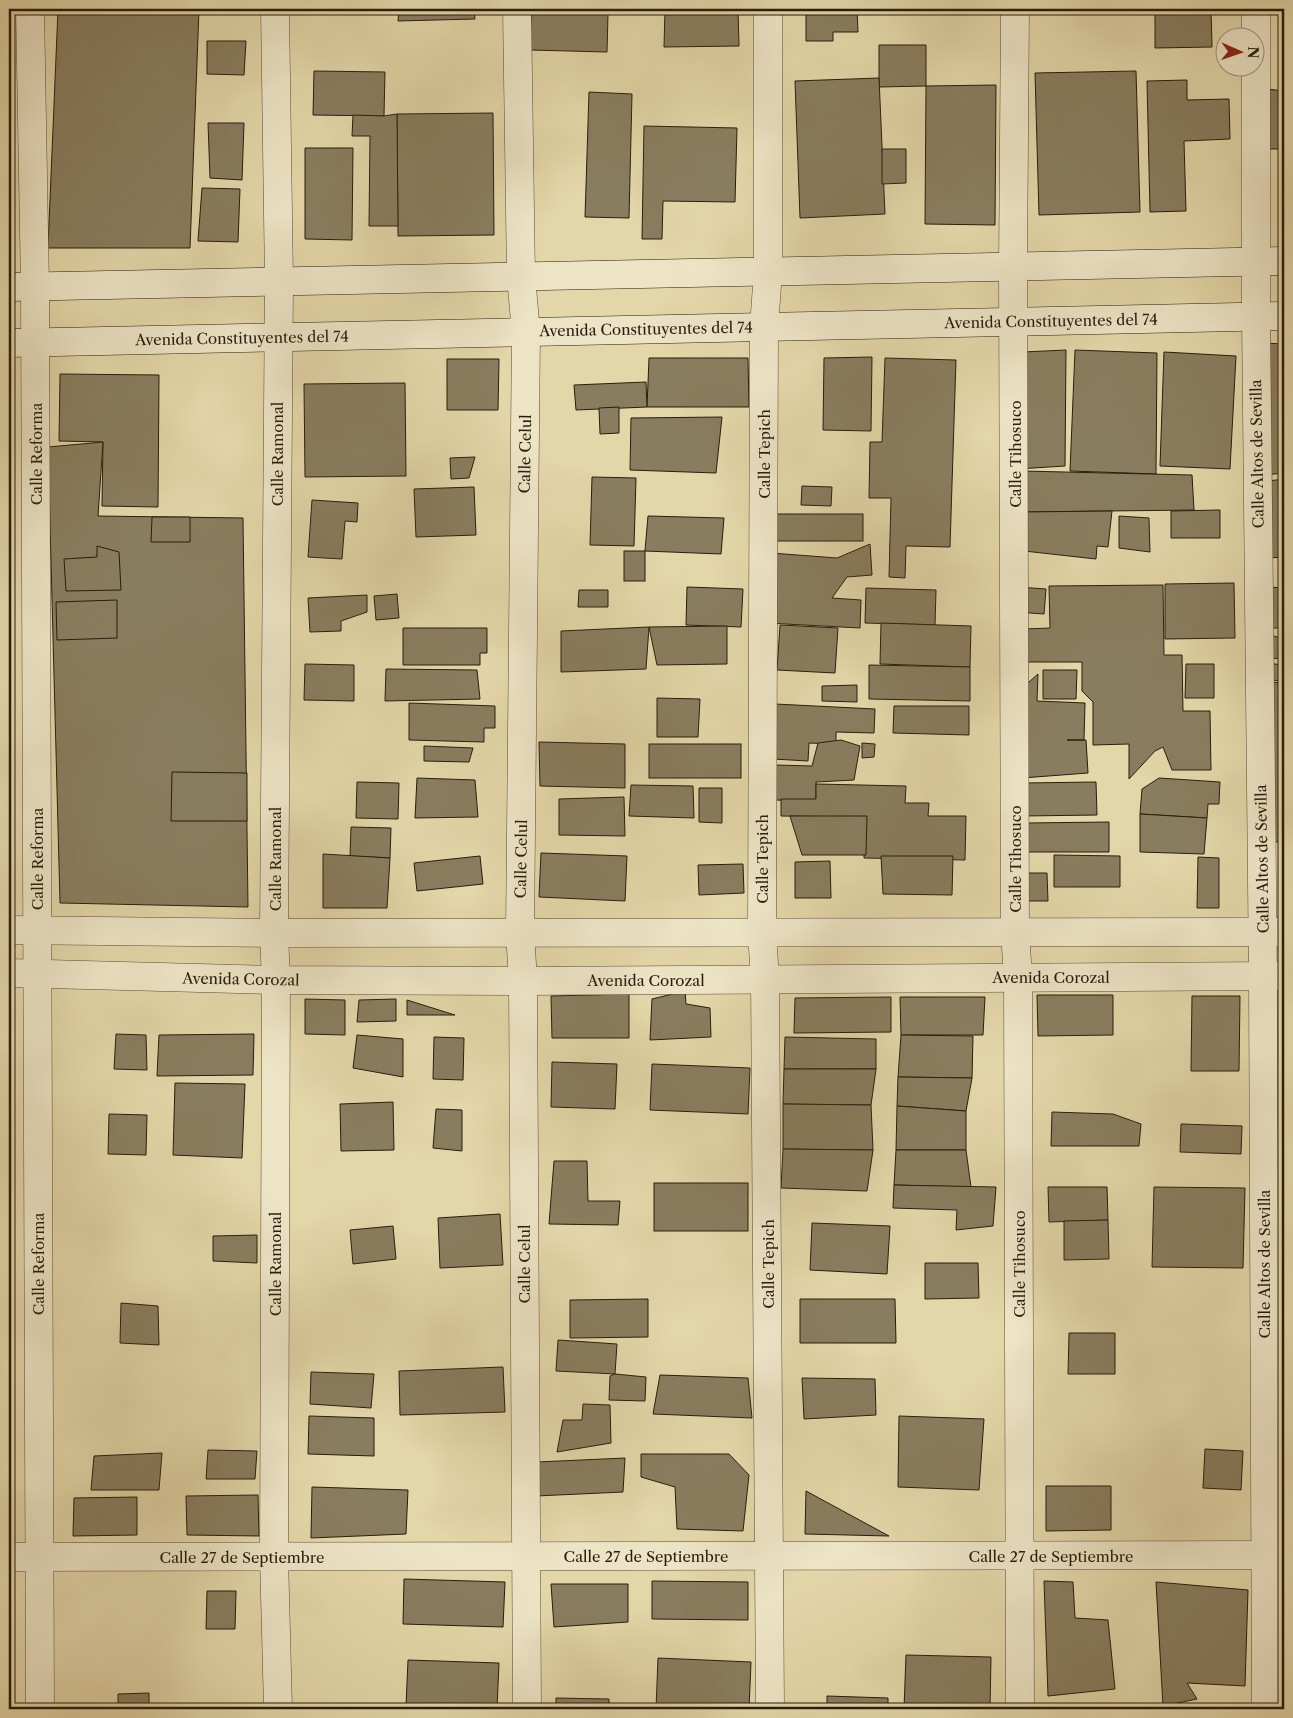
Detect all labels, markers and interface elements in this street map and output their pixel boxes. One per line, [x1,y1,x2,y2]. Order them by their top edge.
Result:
north arrow [1216,28,1266,78]
text: N [1244,46,1262,59]
street label: Avenida Constituyentes del 74 [943,310,1158,332]
street label: Avenida Constituyentes del 74 [538,318,753,340]
street label: Avenida Constituyentes del 74 [134,327,349,349]
street label: Calle Altos de Sevilla [1246,379,1268,529]
street label: Calle Tihosuco [1006,400,1025,508]
street label: Calle Ramonal [268,401,287,506]
street label: Calle Reforma [27,403,46,505]
street label: Calle Tepich [755,409,774,499]
street label: Calle Celul [515,414,535,494]
street label: Calle Altos de Sevilla [1251,784,1273,934]
street label: Calle Tihosuco [1006,805,1025,913]
street label: Calle Ramonal [266,806,285,911]
street label: Calle Reforma [28,808,47,910]
street label: Calle Tepich [753,814,772,904]
street label: Calle Celul [511,819,531,899]
street label: Avenida Corozal [181,968,300,990]
street label: Avenida Corozal [991,968,1110,987]
street label: Avenida Corozal [586,971,705,990]
street label: Calle Altos de Sevilla [1255,1189,1274,1338]
street label: Calle Tihosuco [1010,1210,1029,1318]
street label: Calle Ramonal [266,1211,285,1316]
street label: Calle Reforma [29,1213,48,1315]
street label: Calle Tepich [759,1219,778,1309]
street label: Calle Celul [515,1224,534,1303]
street label: Calle 27 de Septiembre [564,1547,728,1566]
street label: Calle 27 de Septiembre [969,1547,1133,1566]
street label: Calle 27 de Septiembre [160,1548,324,1567]

